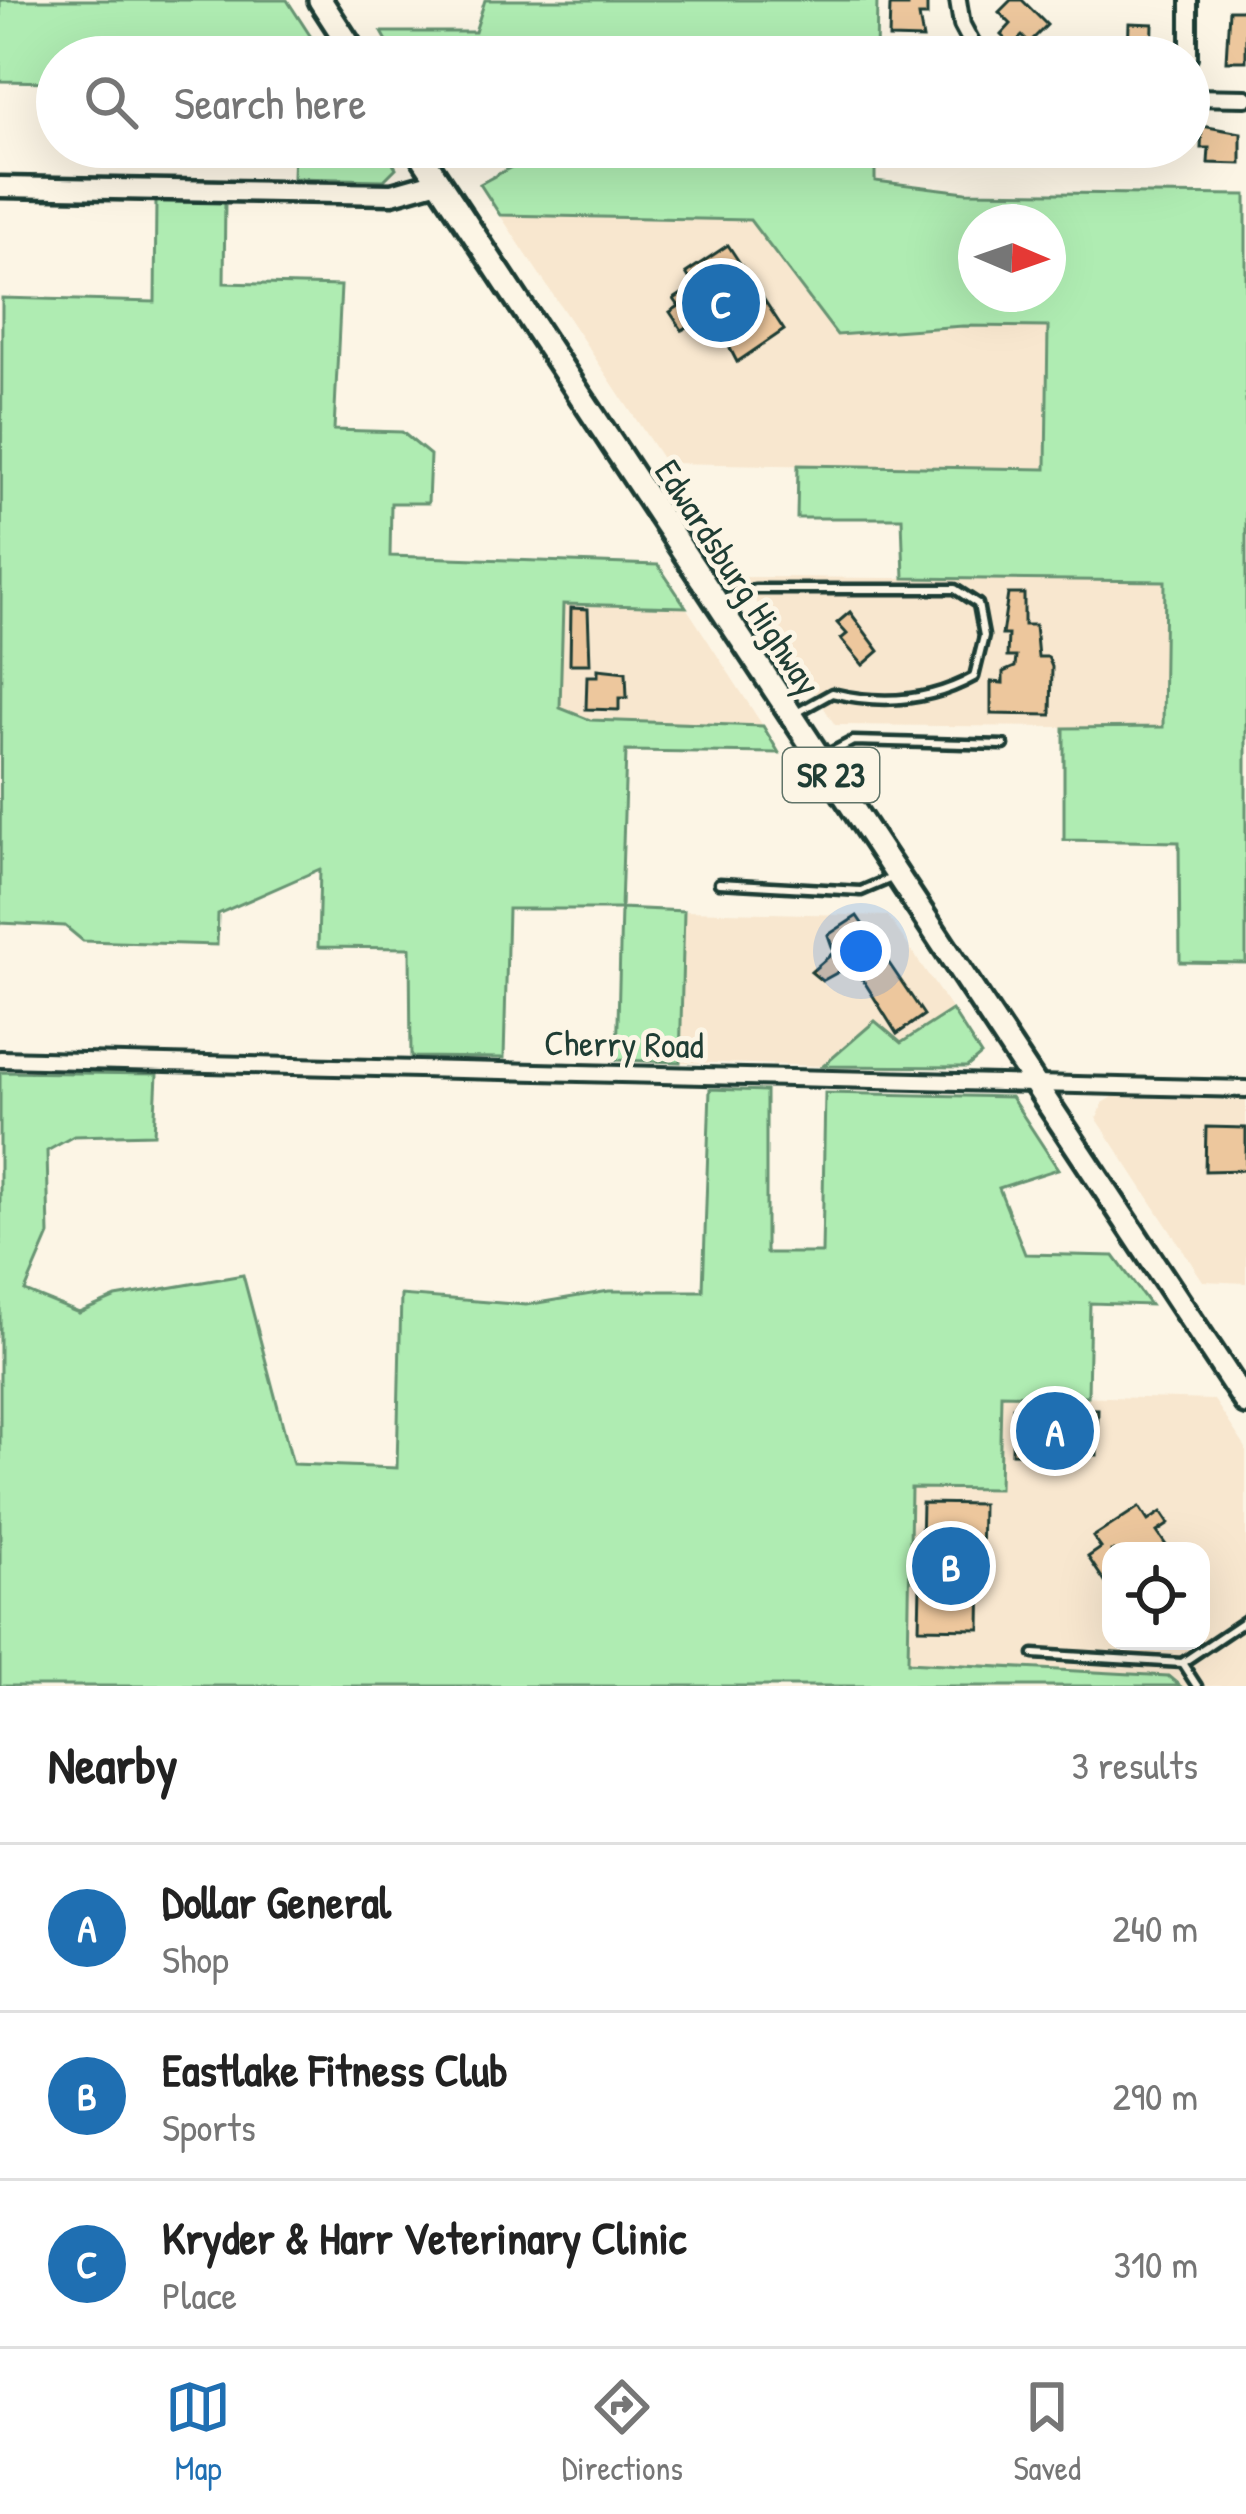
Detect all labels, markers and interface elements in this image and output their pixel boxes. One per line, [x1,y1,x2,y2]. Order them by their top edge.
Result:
search box [36,36,1210,168]
icon: search [78,69,144,135]
text: Search here [174,72,366,133]
north arrow [958,204,1066,312]
pin: C [682,258,760,348]
street label: Edwardsburg Highway [644,450,834,704]
road number: SR 23 [783,748,879,802]
your location [831,921,891,981]
street label: Cherry Road [544,1017,704,1069]
pin: A [1016,1386,1094,1476]
pin: B [912,1521,990,1611]
map controls [1102,1542,1210,1650]
button: locate [1102,1542,1210,1650]
text: Nearby [48,1730,178,1799]
text: 3 results [1072,1738,1198,1791]
text: Dollar General [162,1871,391,1932]
text: A [77,1901,97,1954]
text: 240 m [1112,1901,1198,1954]
text: Shop [162,1932,229,1985]
text: Eastlake Fitness Club [162,2039,508,2100]
text: B [77,2069,97,2122]
text: 290 m [1112,2069,1198,2122]
text: Sports [162,2100,256,2153]
text: Kryder & Harr Veterinary Clinic [162,2207,686,2268]
text: C [76,2237,98,2290]
text: 310 m [1113,2237,1198,2290]
text: Place [162,2268,237,2321]
tab: Map [165,2374,231,2490]
tab: Directions [562,2374,683,2490]
tab: Saved [1013,2374,1081,2490]

